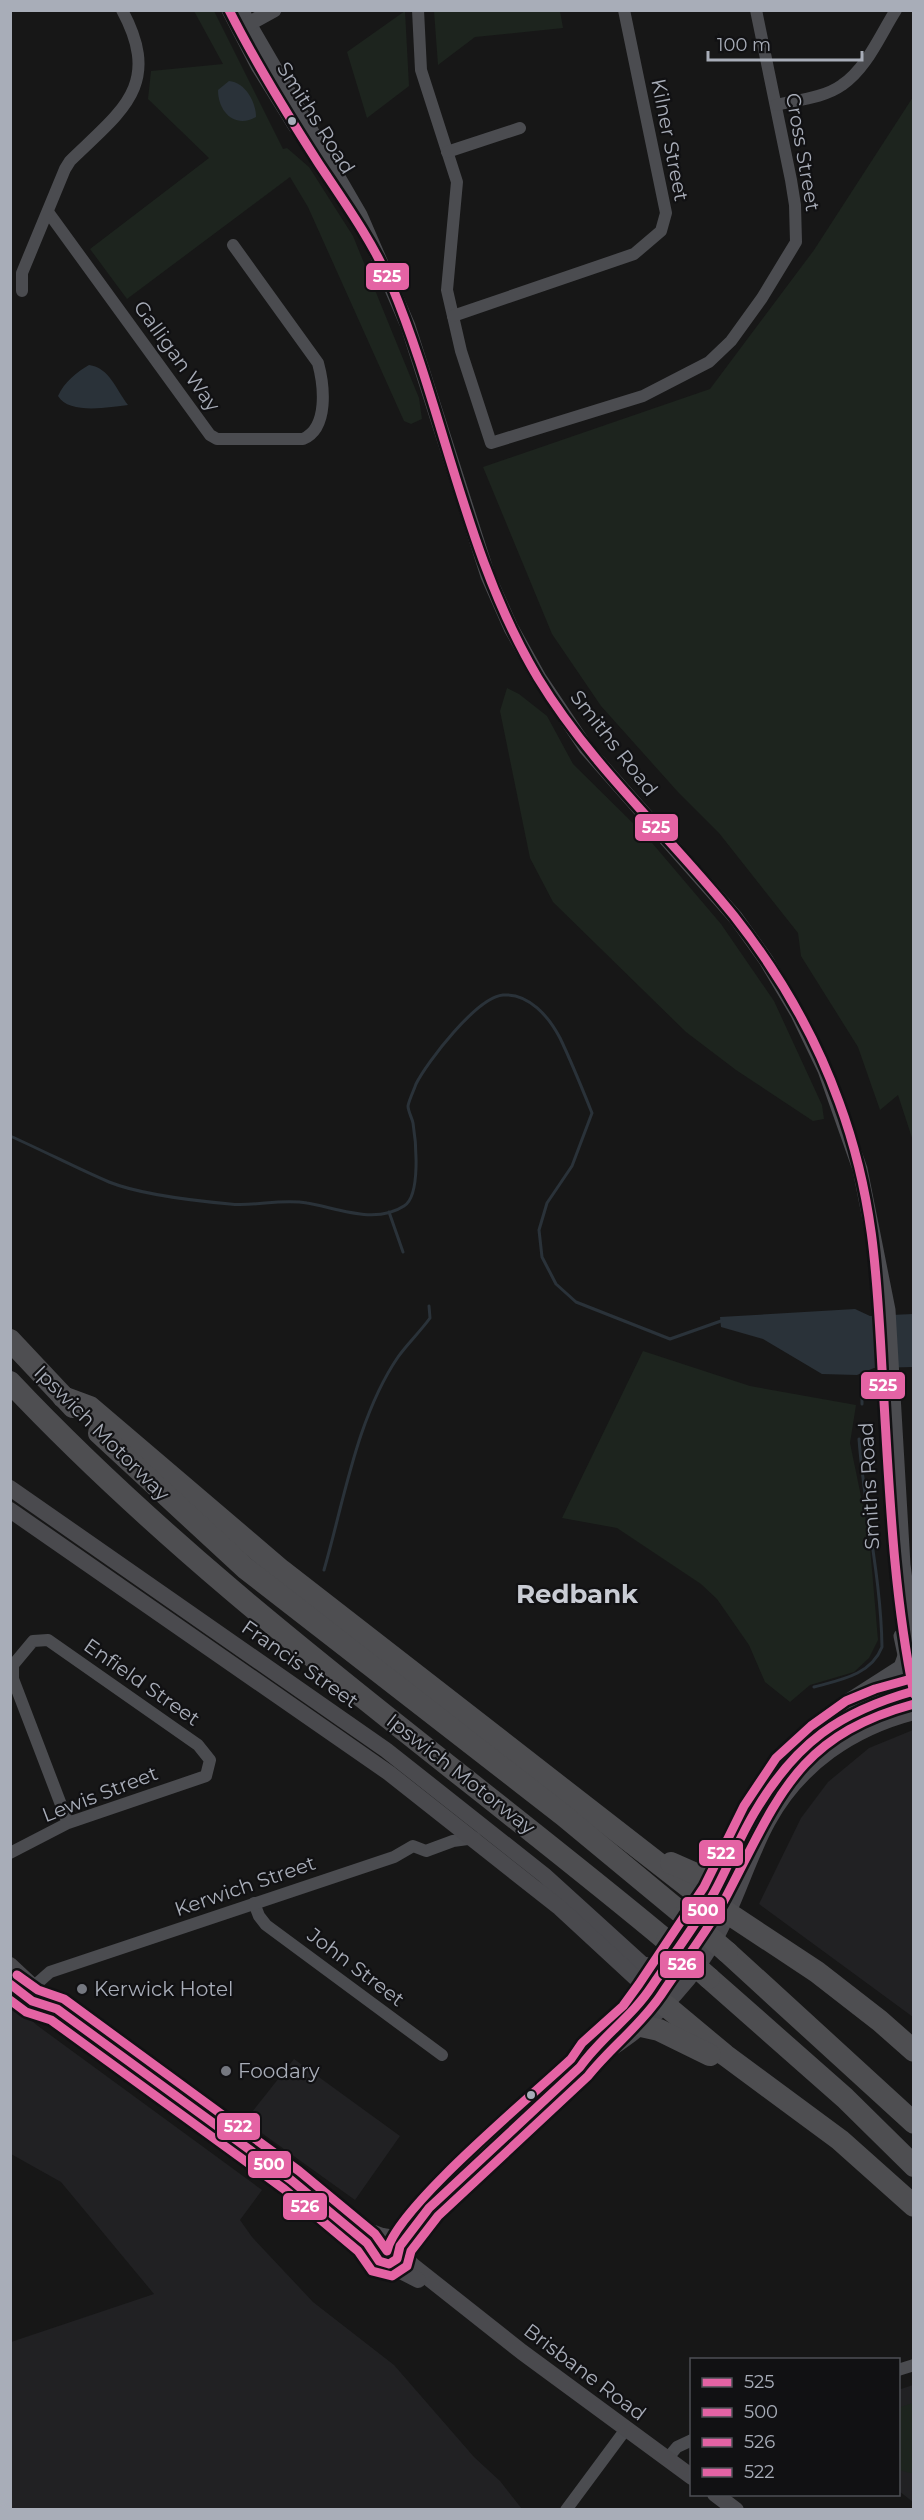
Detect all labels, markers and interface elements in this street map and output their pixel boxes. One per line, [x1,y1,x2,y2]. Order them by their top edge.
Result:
scale bar [708,24,862,62]
text: 100 m [717,34,771,56]
street label: Smiths Road [272,58,360,178]
street label: Kilner Street [646,77,694,203]
street label: Cross Street [781,91,825,213]
unlabelled marker [286,115,298,127]
line badge: 525 [365,262,410,291]
text: 525 [373,267,402,286]
street label: Galligan Way [129,296,225,416]
street label: Smiths Road [565,685,663,801]
line badge: 525 [634,813,679,842]
text: 525 [642,818,671,837]
street label: Ipswich Motorway [29,1360,175,1506]
line badge: 525 [860,1371,906,1400]
text: 525 [869,1376,898,1395]
street label: Smiths Road [854,1422,884,1550]
district label: Redbank [516,1578,639,1610]
street label: Francis Street [237,1615,363,1713]
street label: Enfield Street [79,1633,205,1731]
street label: Ipswich Motorway [382,1709,540,1839]
street label: Lewis Street [39,1761,161,1827]
line badge: 522 [698,1839,744,1867]
text: 522 [707,1844,735,1863]
street label: Kerwich Street [171,1851,319,1921]
line badge: 500 [681,1896,726,1925]
text: 500 [687,1901,719,1920]
street label: John Street [302,1922,409,2011]
line badge: 526 [659,1950,705,1979]
text: 526 [667,1955,697,1974]
place label: Kerwick Hotel [94,1977,233,2001]
marker: Kerwick Hotel [75,1982,89,1996]
place label: Foodary [238,2059,320,2083]
marker: Foodary [219,2064,233,2078]
unlabelled marker [525,2089,537,2101]
line badge: 522 [216,2112,261,2141]
text: 522 [224,2117,252,2136]
line badge: 500 [247,2150,292,2179]
text: 500 [253,2155,285,2174]
line badge: 526 [282,2192,328,2221]
text: 526 [290,2197,320,2216]
street label: Brisbane Road [519,2318,651,2426]
legend [690,2358,900,2496]
text: 525 [744,2371,775,2393]
text: 500 [744,2401,778,2423]
text: 526 [744,2431,775,2453]
text: 522 [744,2461,775,2483]

